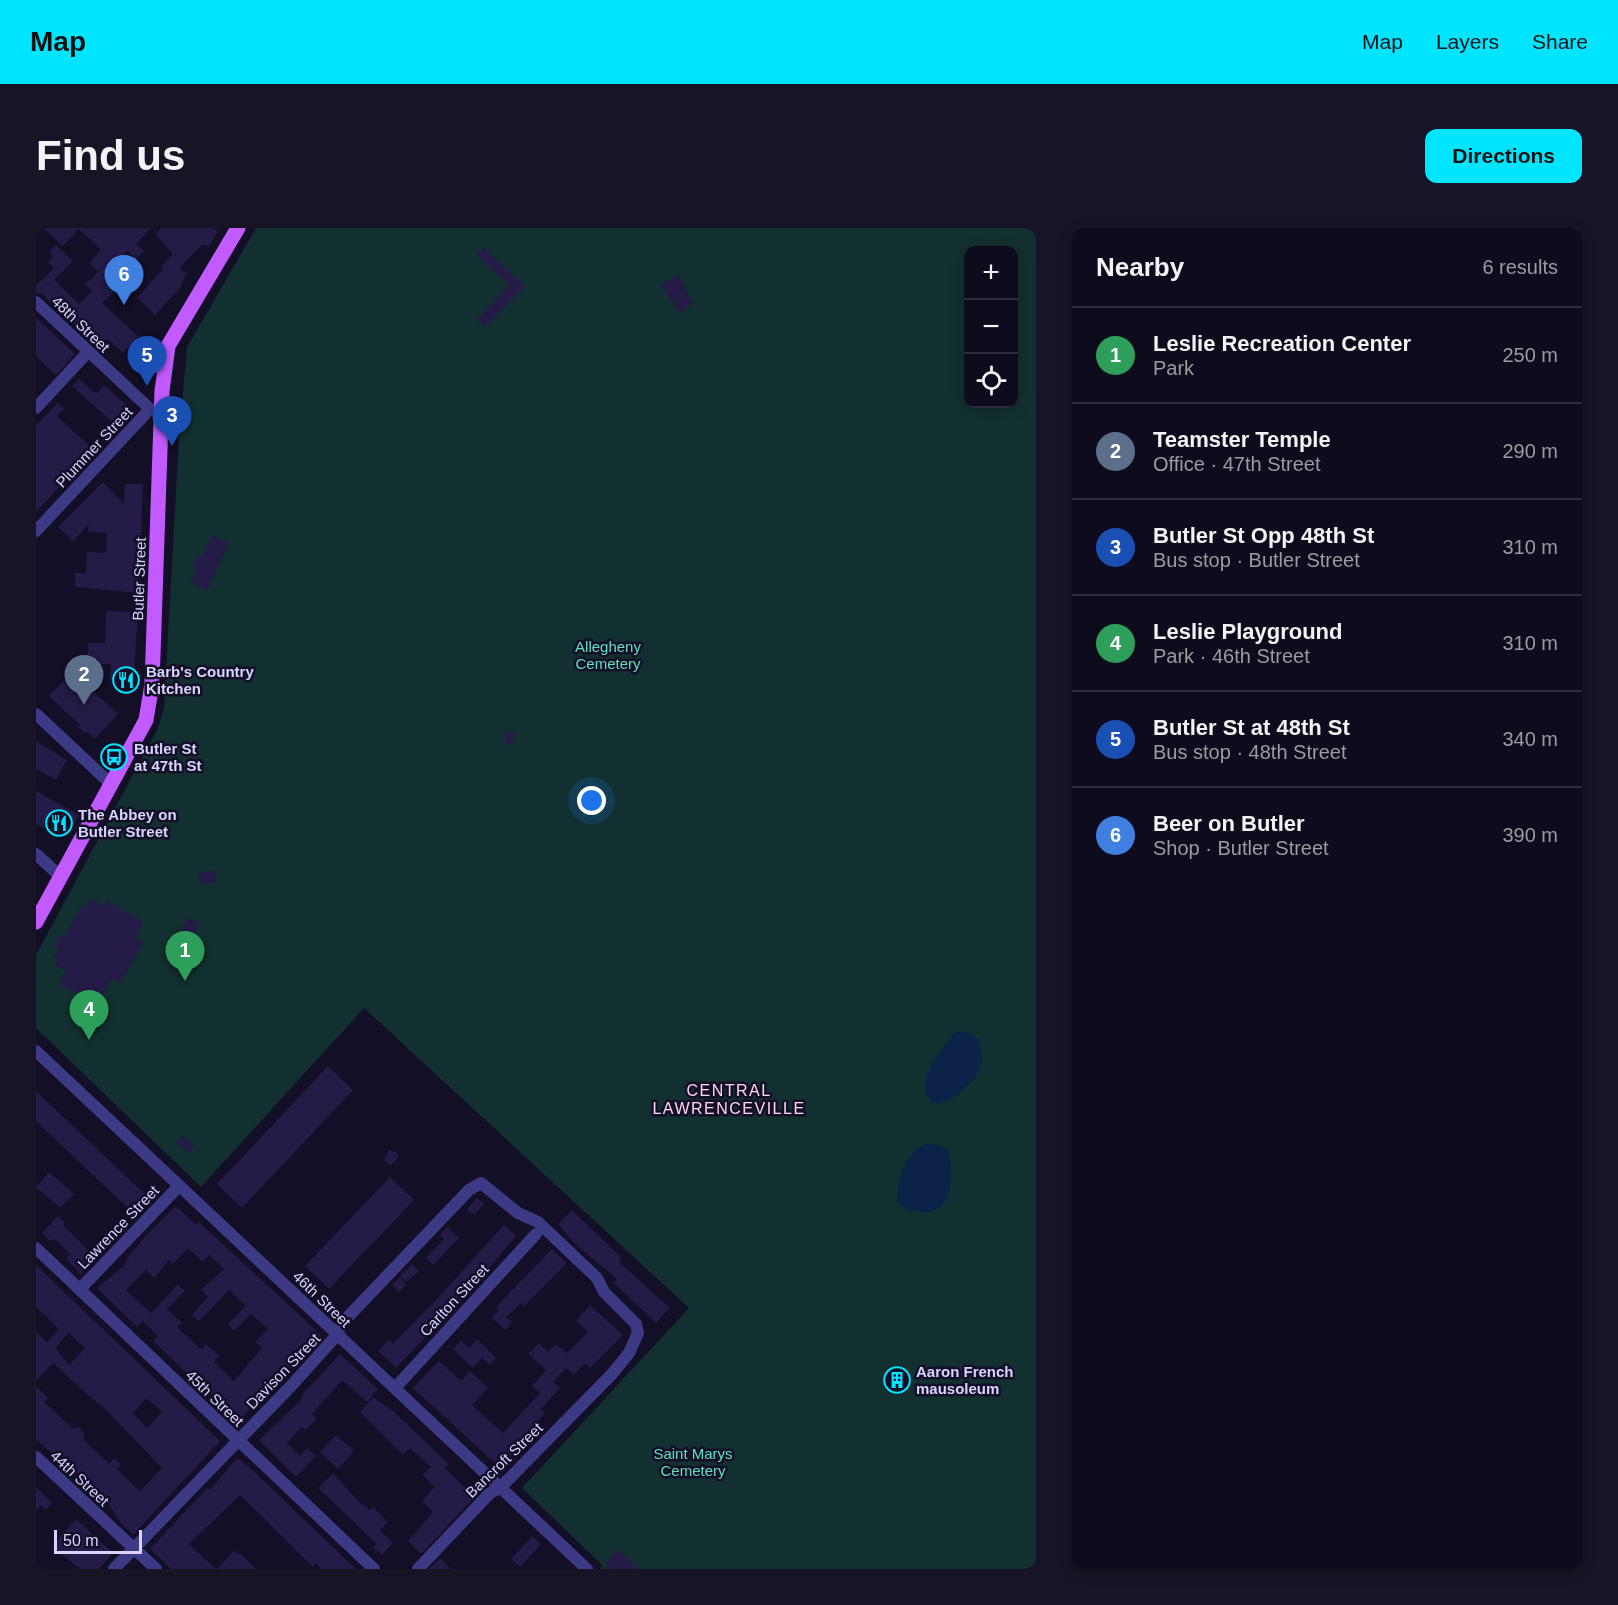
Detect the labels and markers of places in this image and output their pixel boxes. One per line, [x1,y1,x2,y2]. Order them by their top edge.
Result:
pin: 6 [104,256,143,305]
pin: 5 [128,336,166,386]
pin: 3 [152,396,192,446]
pin: 2 [64,656,104,705]
place label: Barb's Country Kitchen [146,663,254,697]
restaurant icon: Barb's Country Kitchen [111,665,141,695]
place label: Butler St at 47th St [134,740,202,774]
bus stop icon: Butler St at 47th St [99,742,129,772]
place label: The Abbey on Butler Street [78,806,177,840]
restaurant icon: The Abbey on Butler Street [44,808,74,838]
pin: 1 [166,932,204,981]
pin: 4 [70,990,108,1040]
place label: Aaron French mausoleum [916,1363,1014,1397]
building icon: Aaron French mausoleum [882,1365,912,1395]

